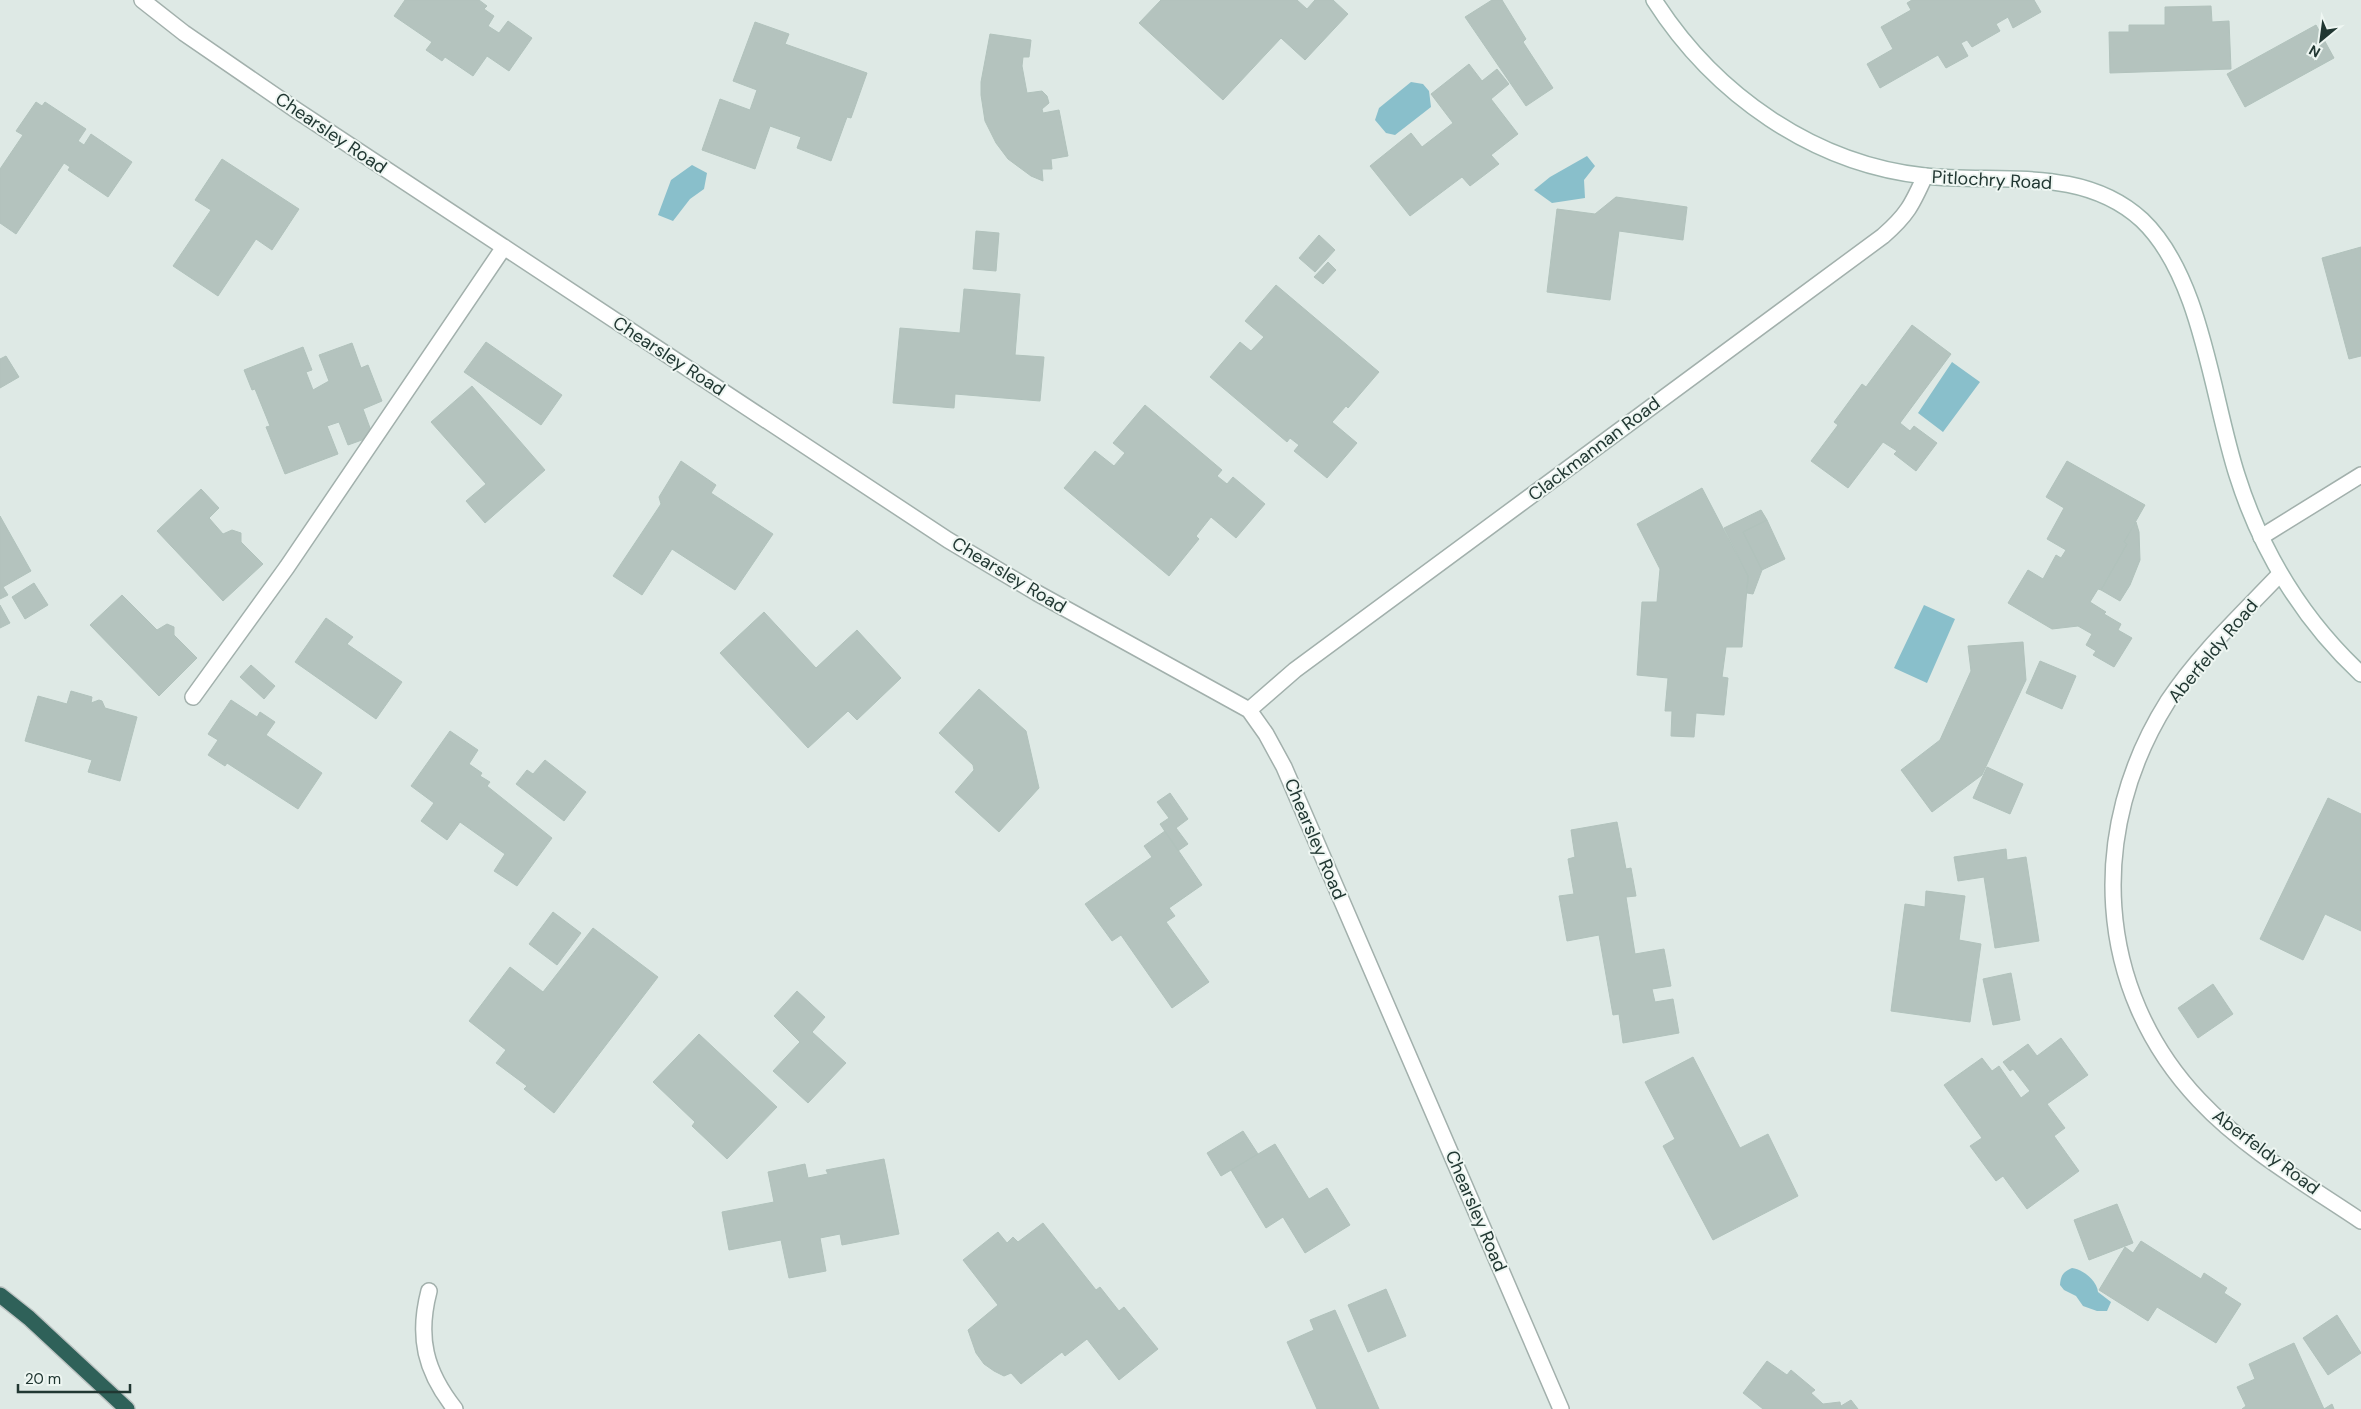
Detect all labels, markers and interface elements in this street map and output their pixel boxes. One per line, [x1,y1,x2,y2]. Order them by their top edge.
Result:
north arrow [2296,15,2346,65]
text: N [2306,41,2324,62]
street label: Chearsley Road [271,87,391,179]
street label: Pitlochry Road [1931,165,2053,195]
street label: Chearsley Road [608,311,730,401]
street label: Clackmannan Road [1523,391,1665,507]
street label: Chearsley Road [947,531,1071,619]
street label: Aberfeldy Road [2163,594,2263,708]
street label: Chearsley Road [1279,775,1351,903]
street label: Aberfeldy Road [2208,1104,2324,1200]
street label: Chearsley Road [1440,1147,1512,1275]
scale bar [18,1362,130,1394]
text: 20 m [25,1369,61,1389]

